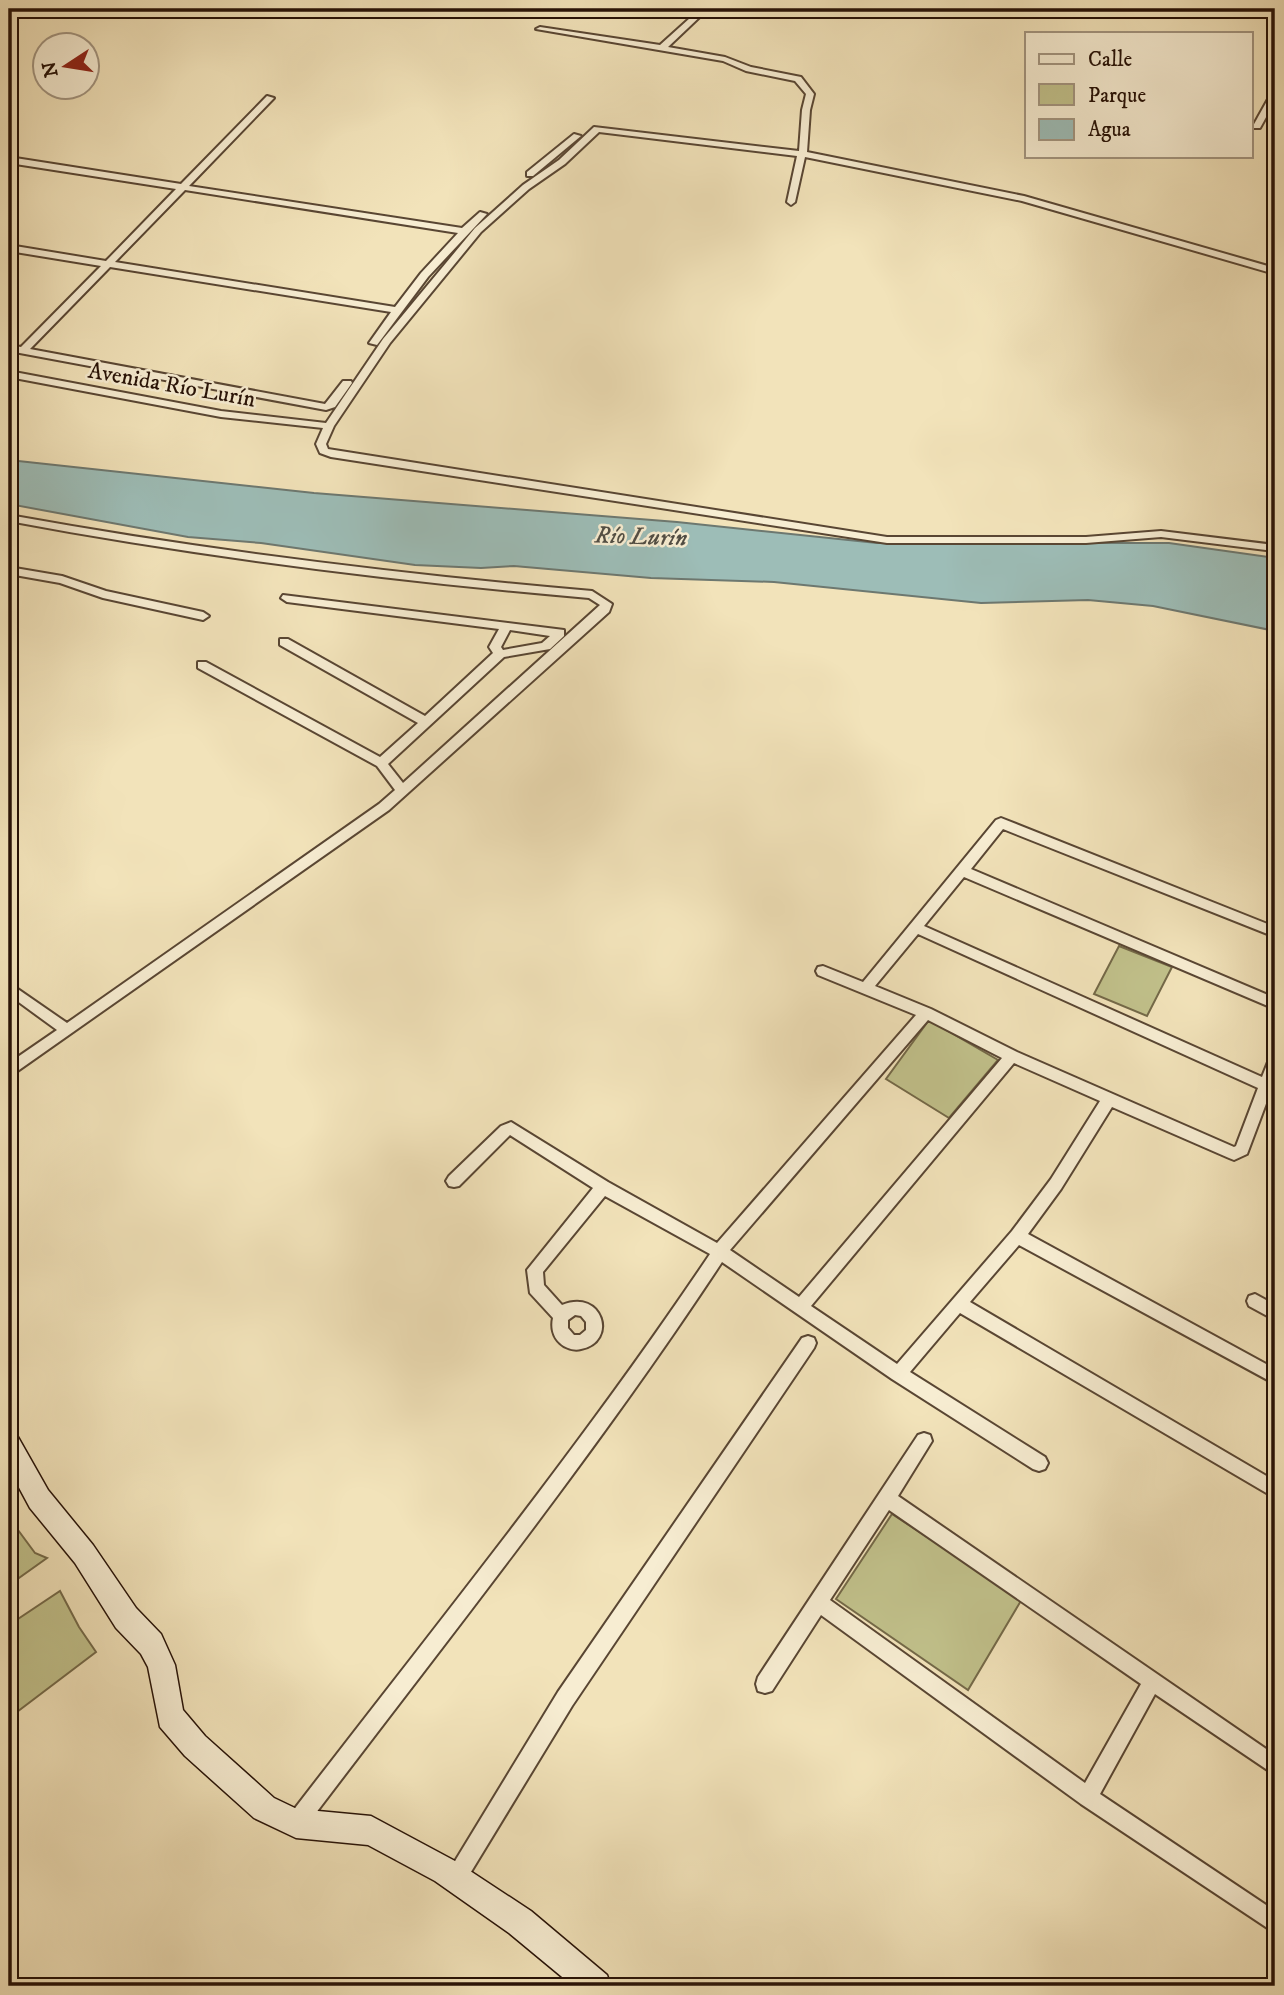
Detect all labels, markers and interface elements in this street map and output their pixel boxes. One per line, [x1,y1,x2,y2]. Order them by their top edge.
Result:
north arrow [32,32,102,102]
legend [1025,32,1252,158]
text: Calle [1088,47,1132,73]
text: N [38,59,64,79]
text: Parque [1088,83,1146,109]
text: Agua [1088,117,1131,143]
street label: Avenida Río Lurín [86,356,258,414]
water label: Río Lurín [593,520,688,554]

